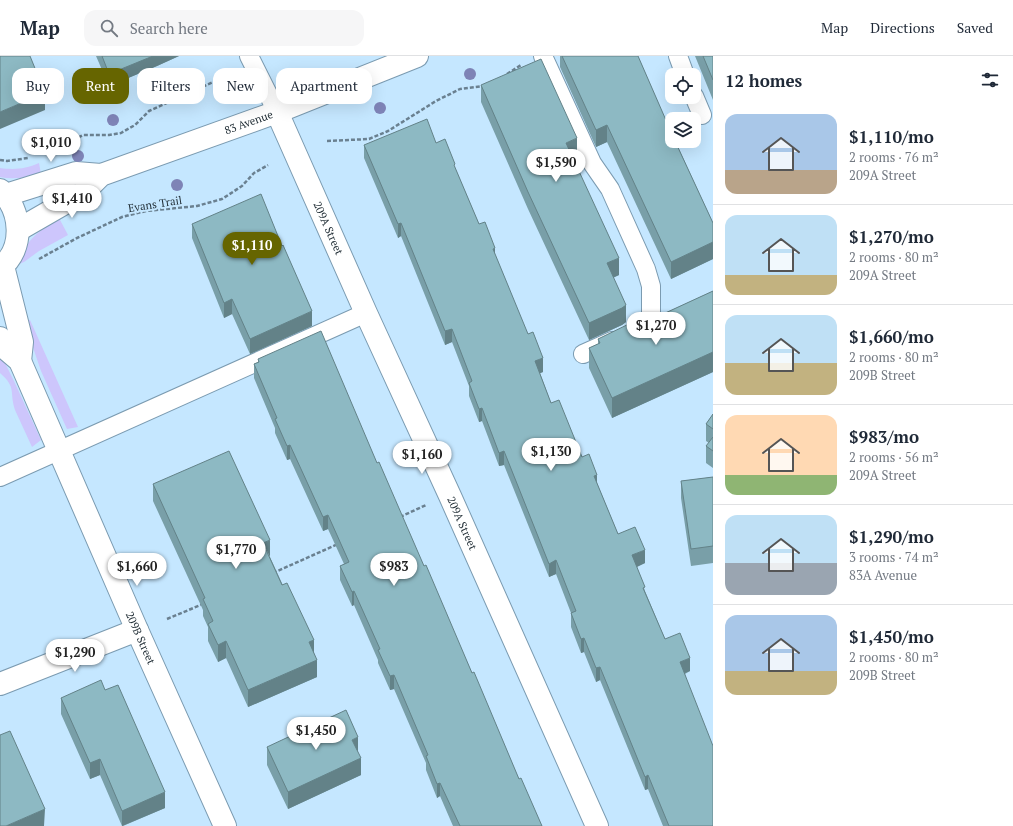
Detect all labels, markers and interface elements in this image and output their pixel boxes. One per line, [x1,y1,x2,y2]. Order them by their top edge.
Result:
search box [84,10,364,46]
text: Map [20,15,60,40]
icon: search [98,17,120,39]
text: Search here [130,18,208,38]
text: Map [821,18,848,37]
text: Directions [870,18,935,37]
text: Saved [957,18,993,37]
chip: Buy [12,68,64,104]
chip: Rent [72,68,129,104]
chip: Filters [137,68,205,104]
chip: New [213,68,268,104]
chip: Apartment [276,68,372,104]
map controls [665,68,701,148]
button: locate [665,68,701,104]
text: 12 homes [725,69,802,92]
icon: filters [979,69,1001,91]
street label: 83 Avenue [223,107,275,137]
button: layers [665,112,701,148]
text: $1,110/mo [849,125,934,148]
pin: $1,010 [18,129,84,163]
icon: home [757,130,805,178]
text: $1,010 [31,133,71,151]
text: 2 rooms · 76 m² [849,148,939,166]
pin: $1,590 [523,149,589,183]
text: $1,590 [536,153,576,171]
text: 209A Street [849,166,916,184]
pin: $1,410 [39,185,105,219]
text: $1,410 [52,189,92,207]
street label: Evans Trail [127,193,183,215]
street label: 209A Street [310,199,346,257]
text: $1,270/mo [849,225,934,248]
icon: home [757,231,805,279]
pin: $1,110 [219,232,285,266]
text: $1,110 [232,236,272,254]
text: 2 rooms · 80 m² [849,248,939,266]
text: 209A Street [849,266,916,284]
pin: $1,270 [623,312,689,346]
text: $1,270 [636,316,676,334]
text: $1,660/mo [849,325,934,348]
icon: home [757,331,805,379]
text: 2 rooms · 80 m² [849,348,939,366]
text: 209B Street [849,366,916,384]
text: $983/mo [849,425,919,448]
icon: home [757,431,805,479]
pin: $1,130 [518,438,584,472]
pin: $1,160 [389,441,455,475]
text: $1,130 [531,442,571,460]
text: $1,160 [402,445,442,463]
text: 2 rooms · 56 m² [849,448,939,466]
text: 209A Street [849,466,916,484]
street label: 209A Street [444,494,480,552]
text: $1,290/mo [849,525,934,548]
icon: home [757,531,805,579]
pin: $1,770 [203,536,269,570]
text: $1,770 [216,540,256,558]
text: 3 rooms · 74 m² [849,548,939,566]
pin: $1,660 [104,553,170,587]
pin: $983 [370,553,418,587]
text: $1,660 [117,557,157,575]
text: $983 [379,557,409,575]
text: 83A Avenue [849,566,917,584]
street label: 209B Street [123,609,159,667]
text: $1,450/mo [849,625,934,648]
icon: home [757,631,805,679]
pin: $1,290 [42,639,108,673]
text: $1,290 [55,643,95,661]
text: 2 rooms · 80 m² [849,648,939,666]
text: 209B Street [849,666,916,684]
pin: $1,450 [283,717,349,751]
text: $1,450 [296,721,336,739]

